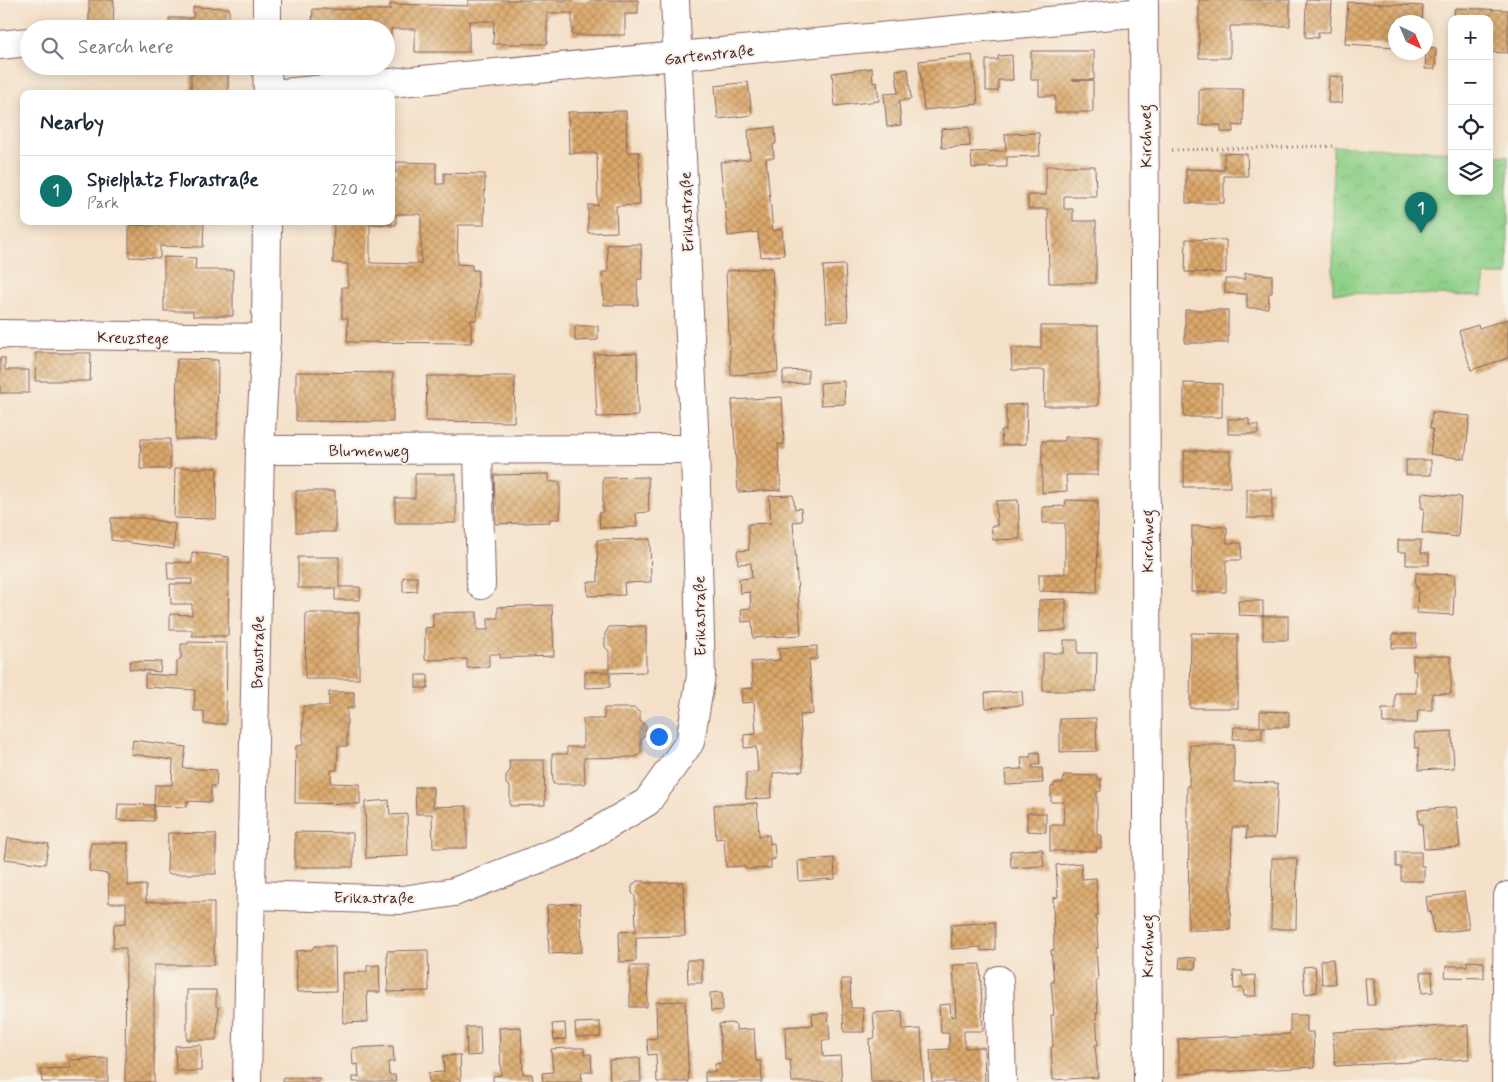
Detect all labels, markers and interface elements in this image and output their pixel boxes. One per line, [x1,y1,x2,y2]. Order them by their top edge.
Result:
north arrow [1388,15,1433,60]
map controls [1448,15,1493,195]
button: + [1448,15,1493,60]
search box [20,20,395,75]
icon: search [38,34,66,62]
text: Search here [78,35,174,60]
street label: Gartenstraße [663,40,755,71]
button: − [1448,60,1493,105]
street label: Kirchweg [1135,104,1159,168]
button: locate [1448,105,1493,150]
text: Nearby [40,109,104,137]
button: layers [1448,150,1493,195]
text: Spielplatz Florastraße [87,168,259,193]
street label: Erikastraße [676,171,699,253]
text: 1 [52,180,60,201]
text: 220 m [332,180,375,201]
pin: 1 [1405,192,1437,233]
text: Park [87,193,119,214]
street label: Kreuzstege [97,327,169,350]
street label: Blumenweg [329,441,409,463]
street label: Kirchweg [1138,509,1160,573]
street label: Erikastraße [689,575,712,656]
street label: Braustraße [247,615,270,689]
your location [646,724,672,750]
street label: Erikastraße [334,888,414,909]
street label: Kirchweg [1138,914,1160,978]

